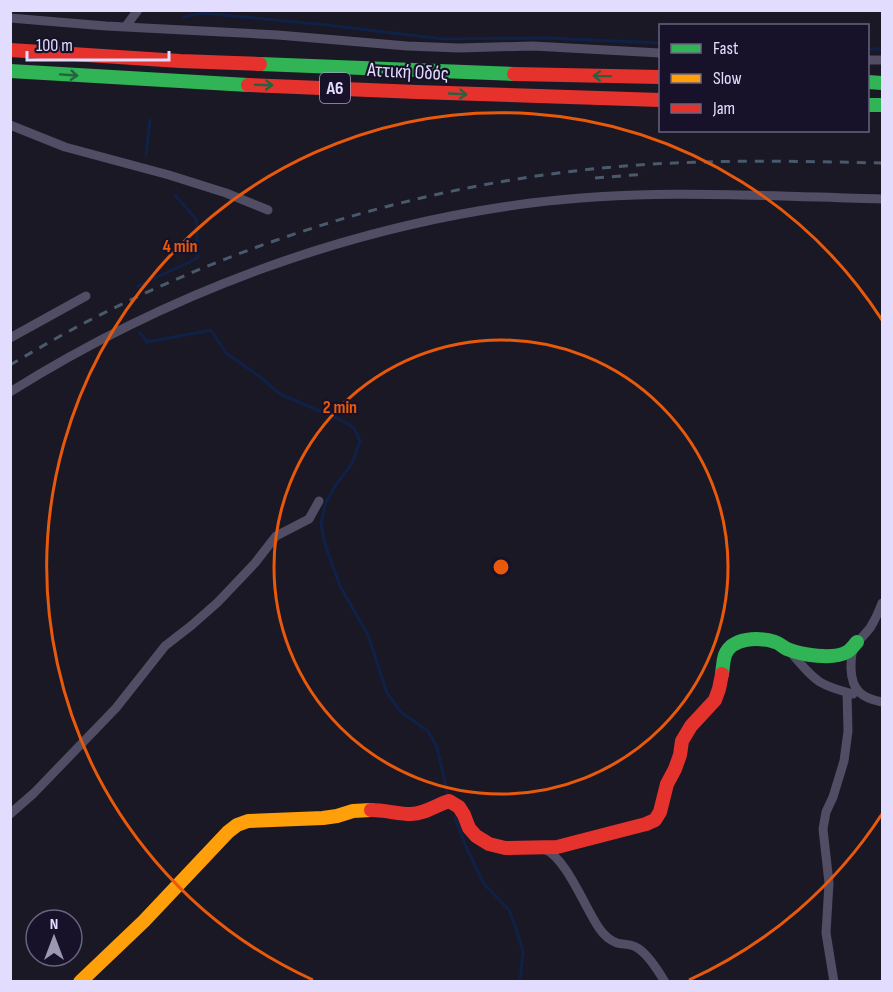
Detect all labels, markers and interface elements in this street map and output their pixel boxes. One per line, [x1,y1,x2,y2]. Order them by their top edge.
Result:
scale bar [27,24,170,62]
legend [659,24,869,132]
text: 100 m [36,35,73,56]
text: Fast [713,38,739,59]
street label: Αττική Οδός [366,58,450,86]
text: Slow [713,68,742,89]
one-way arrow [58,70,78,81]
one-way arrow [593,70,613,82]
road number: Α6 [320,73,350,103]
one-way arrow [253,80,273,91]
one-way arrow [448,89,468,100]
text: Jam [712,98,735,119]
text: 4 min [163,236,197,257]
text: 2 min [323,397,357,418]
centre of rings [491,557,511,577]
north arrow [24,908,84,968]
text: N [50,915,58,934]

